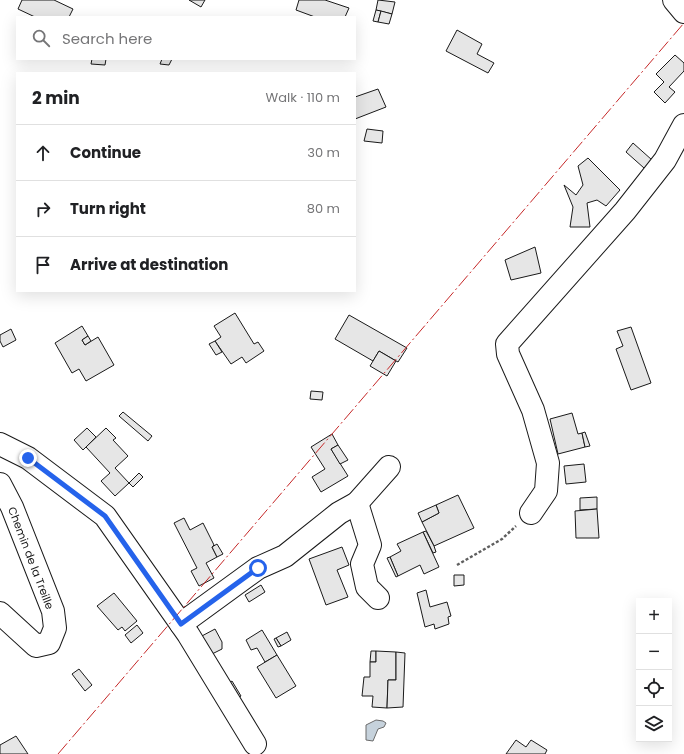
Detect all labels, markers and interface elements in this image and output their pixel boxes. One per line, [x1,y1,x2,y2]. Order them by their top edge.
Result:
search box [16,16,356,60]
icon: search [30,27,52,49]
text: Search here [62,28,152,49]
text: 2 min [32,86,80,110]
text: Walk · 110 m [266,88,340,107]
icon: ahead [32,142,54,164]
text: Continue [70,142,141,163]
text: 30 m [307,143,340,162]
icon: right [32,198,54,220]
text: Turn right [70,198,146,219]
text: 80 m [307,199,340,218]
icon: arrive [32,254,54,276]
text: Arrive at destination [70,254,228,275]
route end [19,449,37,467]
street label: Chemin de la Treille [4,505,58,612]
route start [249,559,267,577]
map controls [636,598,672,742]
button: + [636,598,672,634]
button: − [636,634,672,670]
button: locate [636,670,672,706]
button: layers [636,706,672,742]

